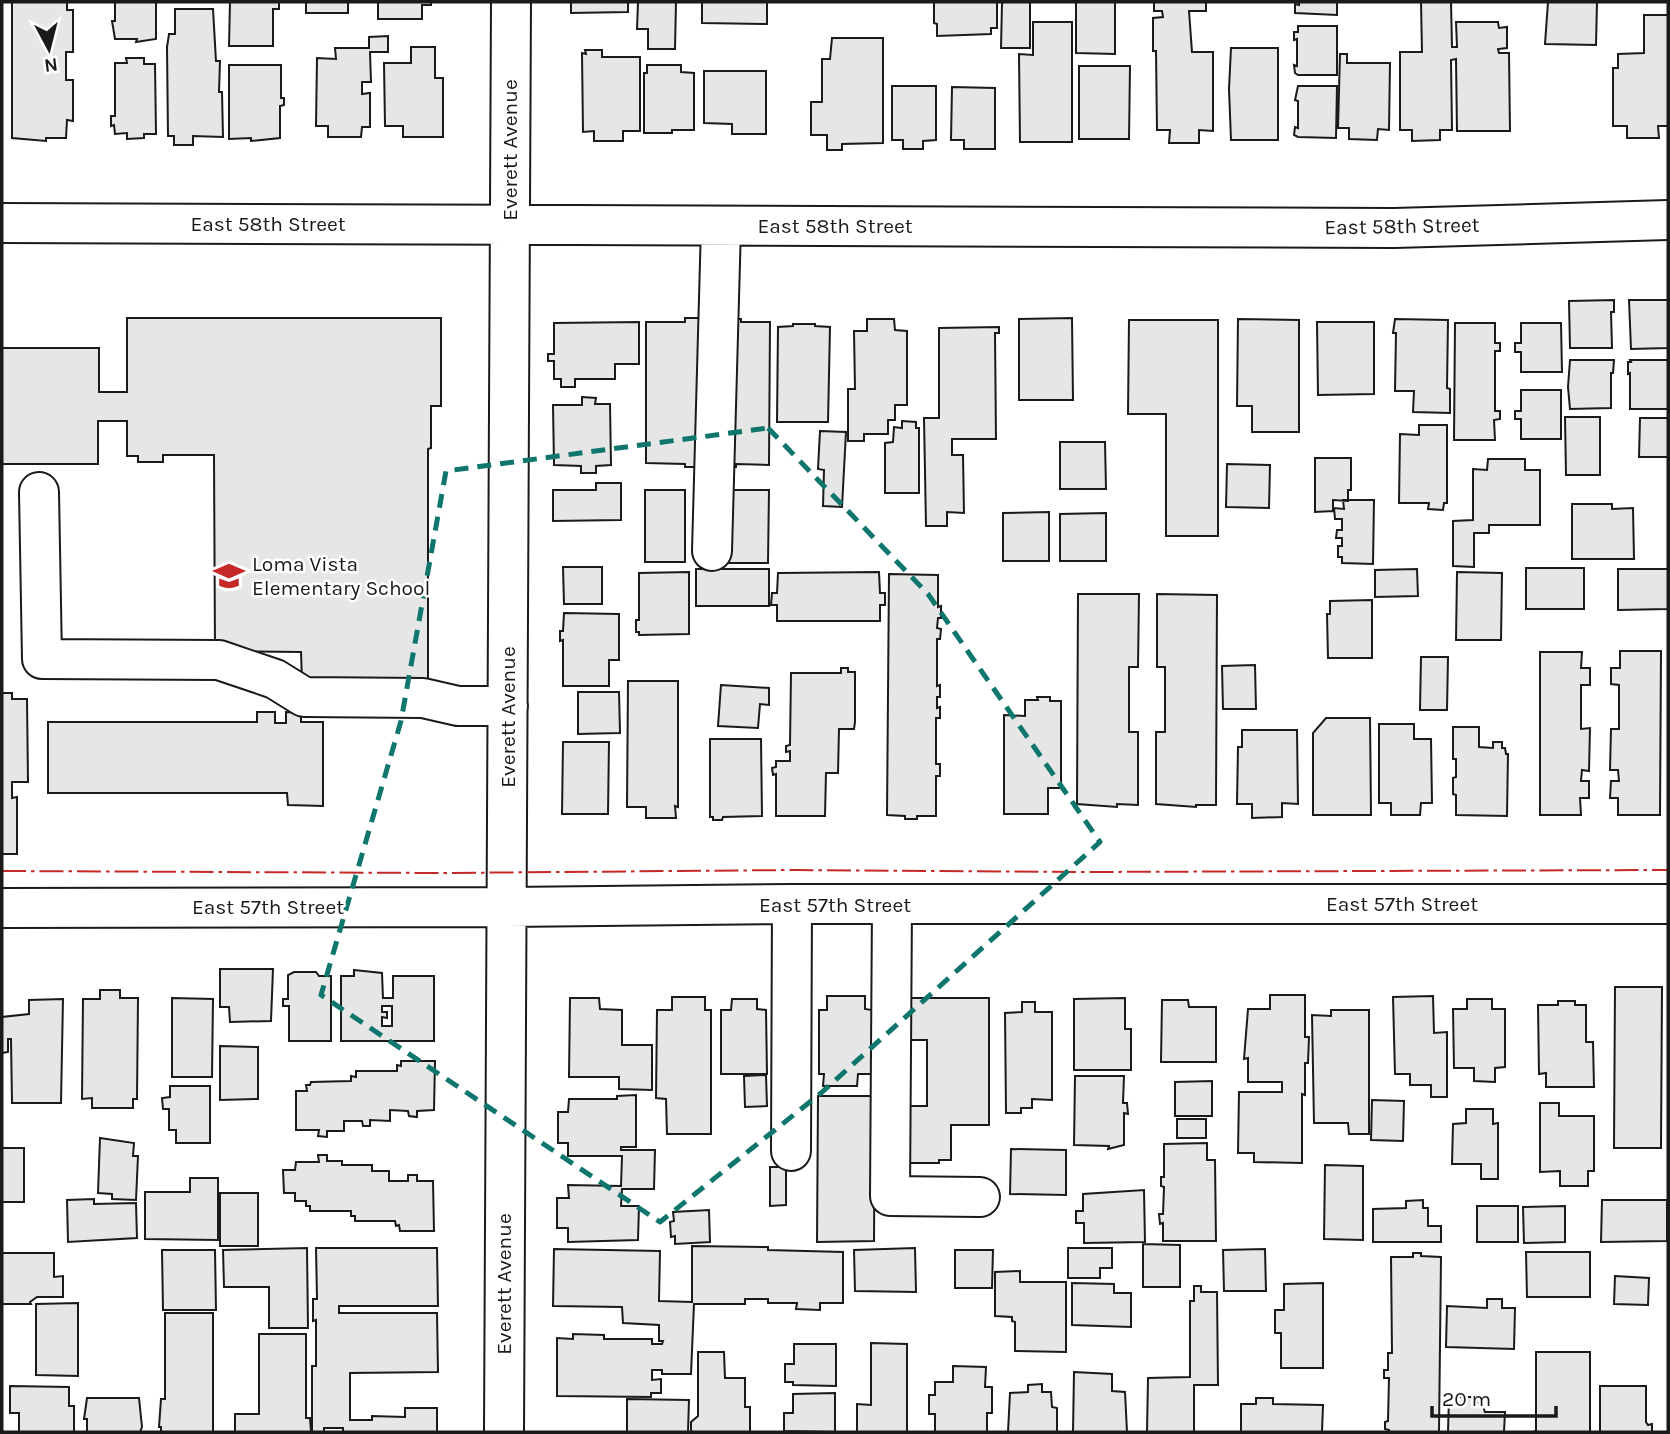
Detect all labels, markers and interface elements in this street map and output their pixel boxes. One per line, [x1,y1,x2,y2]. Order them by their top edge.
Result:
north arrow [14,14,84,84]
text: N [43,53,59,77]
street label: Everett Avenue [498,79,522,221]
street label: East 58th Street [190,212,346,236]
street label: East 58th Street [1324,213,1480,239]
street label: East 58th Street [757,214,913,238]
place label: Loma Vista Elementary School [252,552,430,600]
school or university icon: Loma Vista Elementary School [212,559,246,593]
street label: Everett Avenue [496,646,520,788]
street label: East 57th Street [1326,892,1478,916]
street label: East 57th Street [759,893,911,917]
street label: East 57th Street [192,895,344,919]
street label: Everett Avenue [492,1213,516,1355]
scale bar [1432,1374,1556,1418]
text: 20 m [1442,1387,1491,1411]

